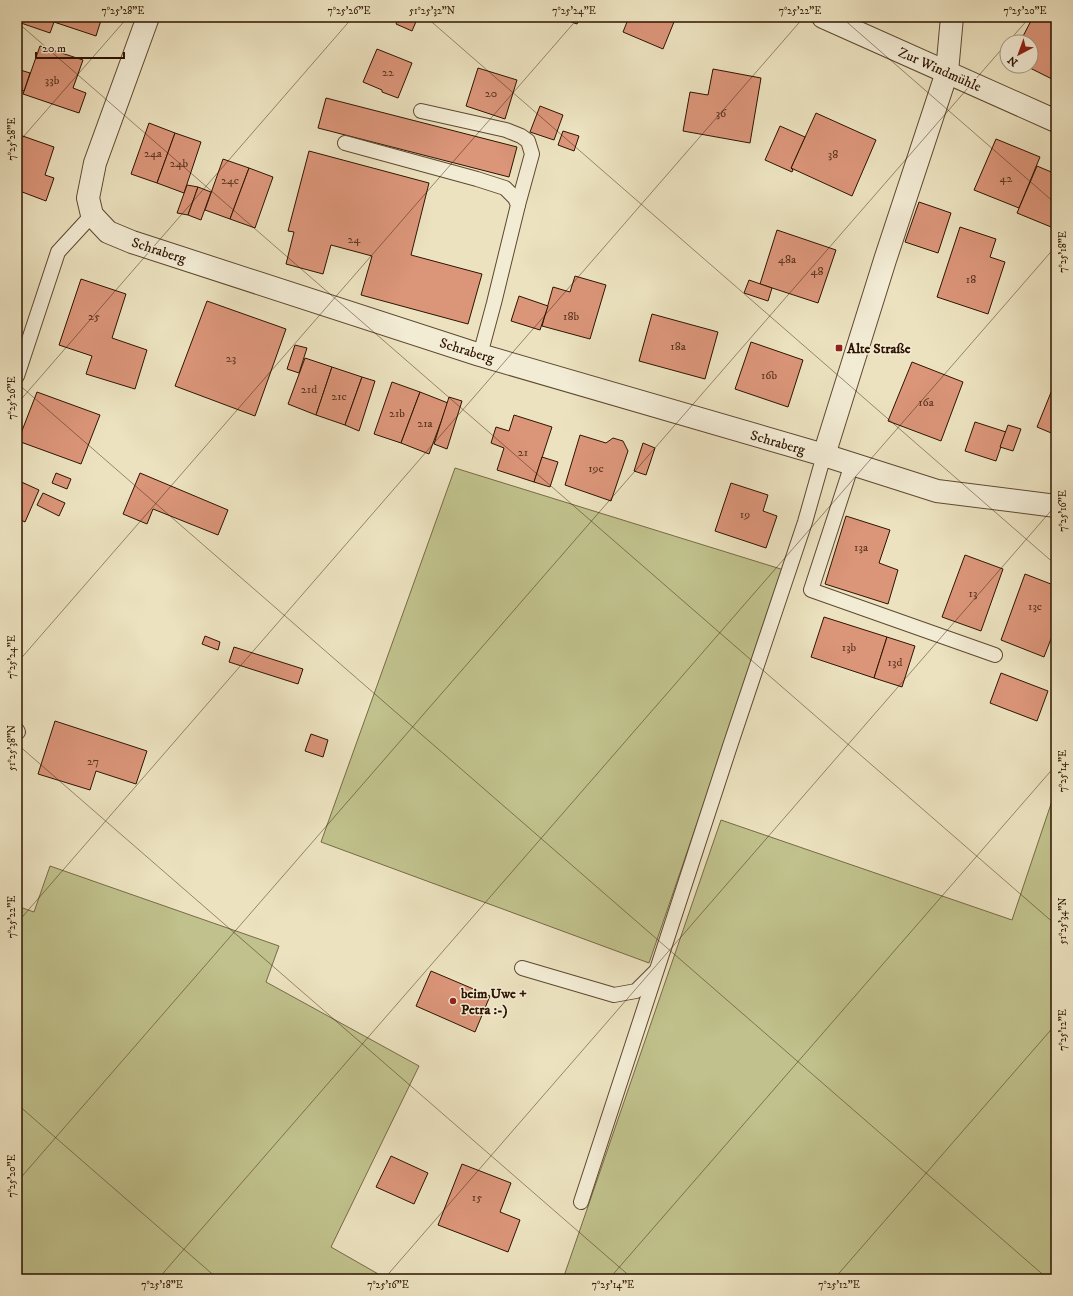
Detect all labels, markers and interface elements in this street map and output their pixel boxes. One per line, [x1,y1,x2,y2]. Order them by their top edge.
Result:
text: 7°25'28"E [102,5,144,17]
text: 7°25'26"E [327,5,371,17]
text: 51°25'32"N [409,5,455,17]
text: 7°25'24"E [552,5,596,17]
text: 7°25'22"E [779,5,821,17]
text: 7°25'20"E [1003,5,1047,17]
scale bar [36,34,124,60]
north arrow [999,34,1039,74]
text: 20 m [42,41,66,56]
street label: Zur Windmühle [895,44,984,96]
text: N [1005,53,1021,69]
house number: 22 [382,65,394,80]
house number: 33b [45,73,60,88]
house number: 20 [485,86,497,101]
house number: 36 [716,106,727,121]
text: 7°25'28"E [6,118,18,160]
house number: 24a [144,146,163,161]
house number: 38 [828,147,838,162]
house number: 24b [170,156,189,171]
house number: 42 [1000,171,1013,186]
house number: 24c [221,173,239,188]
text: 7°25'18"E [1057,231,1069,273]
house number: 24 [348,232,361,247]
street label: Schraberg [129,234,188,268]
house number: 48a [778,252,797,267]
house number: 48 [811,264,823,279]
house number: 18 [966,272,976,287]
house number: 25 [88,309,100,324]
house number: 18b [563,309,579,324]
street label: Schraberg [437,334,496,368]
house number: 18a [670,339,687,354]
place label: Alte Straße [846,340,911,358]
marker: Alte Straße [834,343,844,353]
house number: 23 [226,351,236,366]
house number: 16b [761,368,777,383]
text: 7°25'26"E [6,376,18,420]
house number: 21d [301,382,317,397]
house number: 21c [331,389,347,404]
house number: 16a [918,395,935,410]
house number: 21b [389,406,405,421]
house number: 21a [417,416,434,431]
street label: Schraberg [748,427,807,459]
house number: 21 [518,445,528,460]
house number: 19c [588,461,604,476]
text: 7°25'16"E [1057,490,1069,532]
house number: 19 [740,507,750,522]
house number: 13a [854,540,869,555]
house number: 13 [969,586,977,601]
house number: 13c [1028,599,1042,614]
text: 7°25'24"E [6,635,18,679]
house number: 13b [842,640,857,655]
house number: 13d [888,655,902,670]
text: 51°25'38"N [6,725,18,771]
text: 7°25'14"E [1057,750,1069,792]
house number: 27 [87,754,99,769]
text: 7°25'22"E [6,896,18,938]
text: 51°25'34"N [1057,898,1069,944]
place label: beim Uwe + Petra :-) [460,985,527,1019]
marker: beim Uwe + Petra :-) [448,996,458,1006]
text: 7°25'12"E [1057,1009,1069,1051]
text: 7°25'20"E [6,1154,18,1198]
house number: 15 [472,1190,482,1205]
text: 7°25'18"E [141,1279,183,1291]
text: 7°25'16"E [367,1279,409,1291]
text: 7°25'14"E [592,1279,634,1291]
text: 7°25'12"E [818,1279,860,1291]

